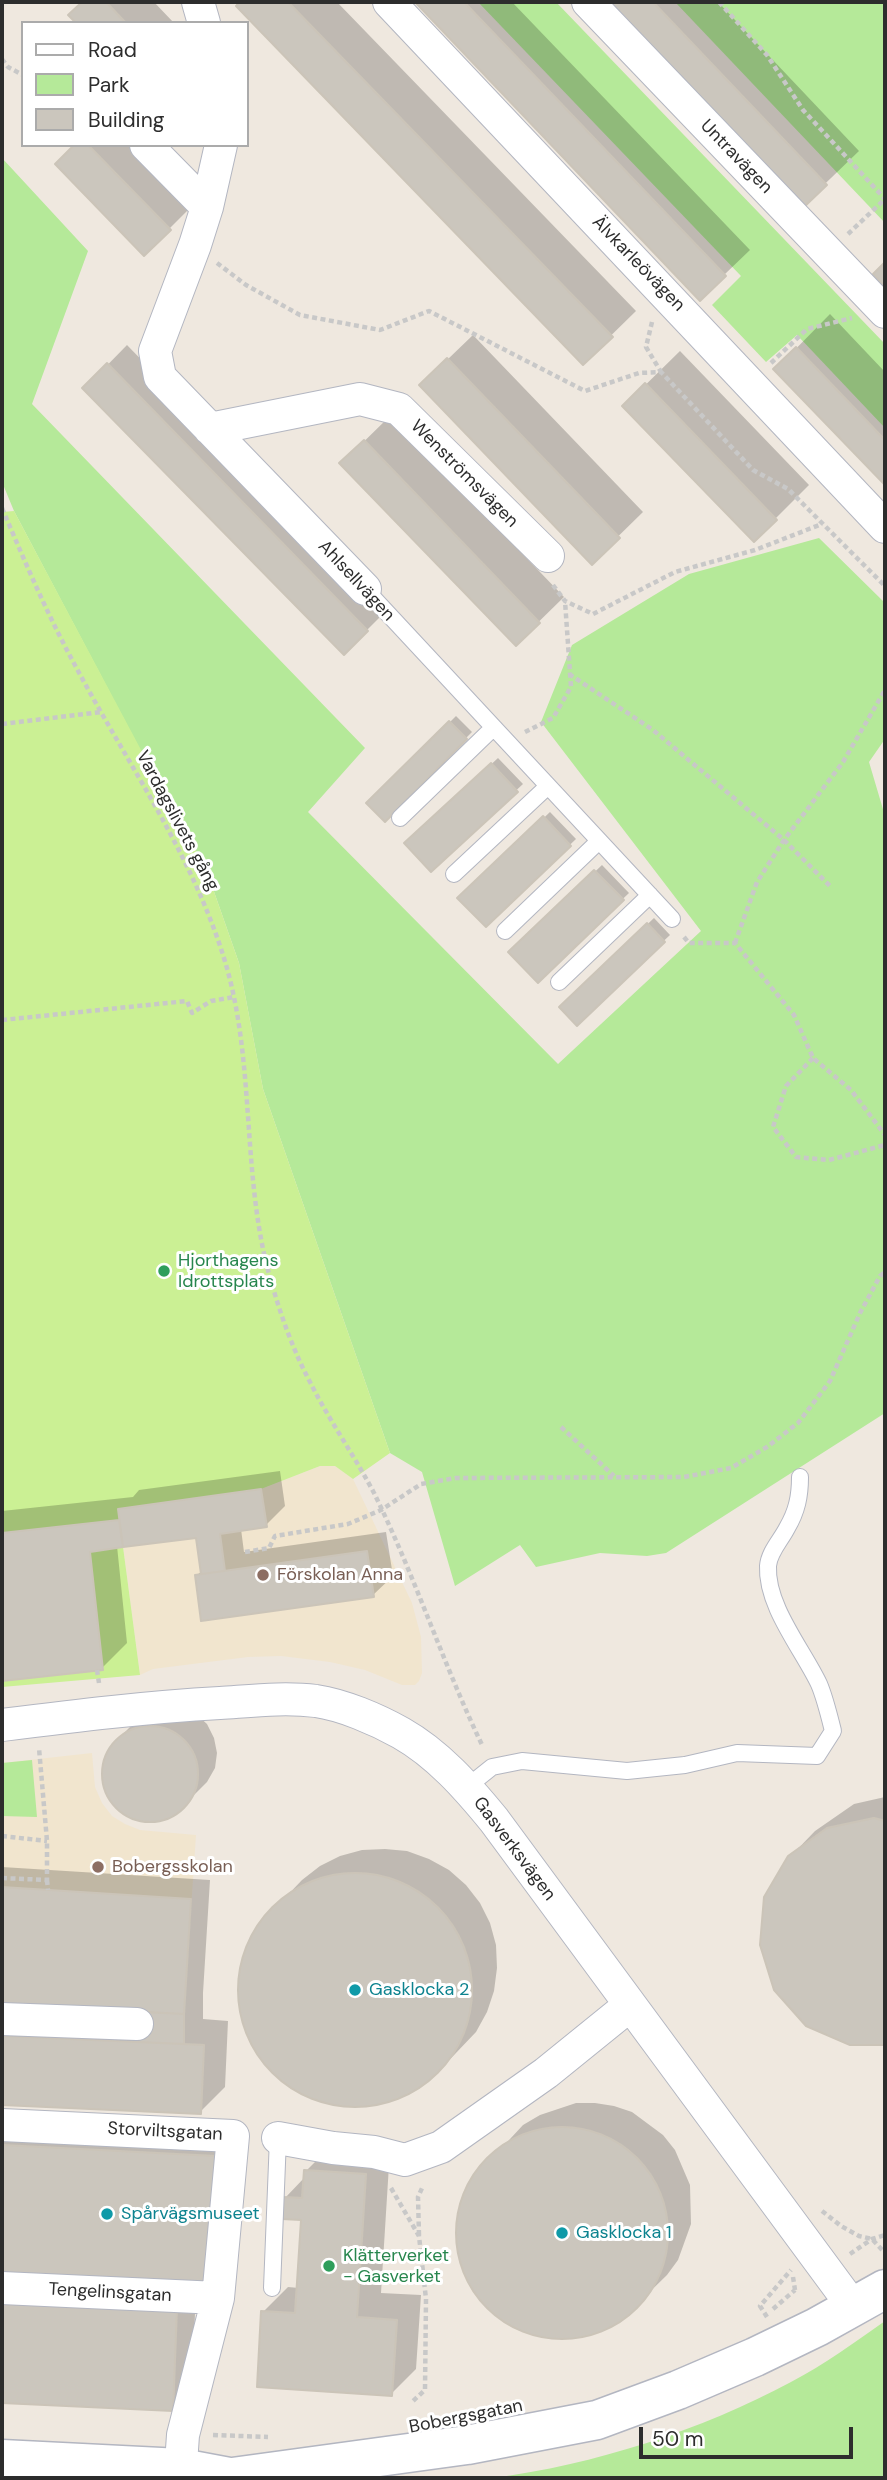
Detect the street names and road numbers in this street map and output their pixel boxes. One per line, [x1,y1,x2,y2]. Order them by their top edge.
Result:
street label: Untravägen [695,116,777,198]
street label: Älvkarleövägen [587,212,689,316]
street label: Wenströmsvägen [406,416,522,532]
street label: Ahlsellvägen [313,536,399,626]
street label: Vardagslivets gång [131,747,223,895]
street label: Gasverksvägen [468,1793,560,1905]
street label: Storviltsgatan [107,2118,223,2146]
street label: Tengelinsgatan [48,2279,172,2307]
street label: Bobergsgatan [407,2395,525,2439]

